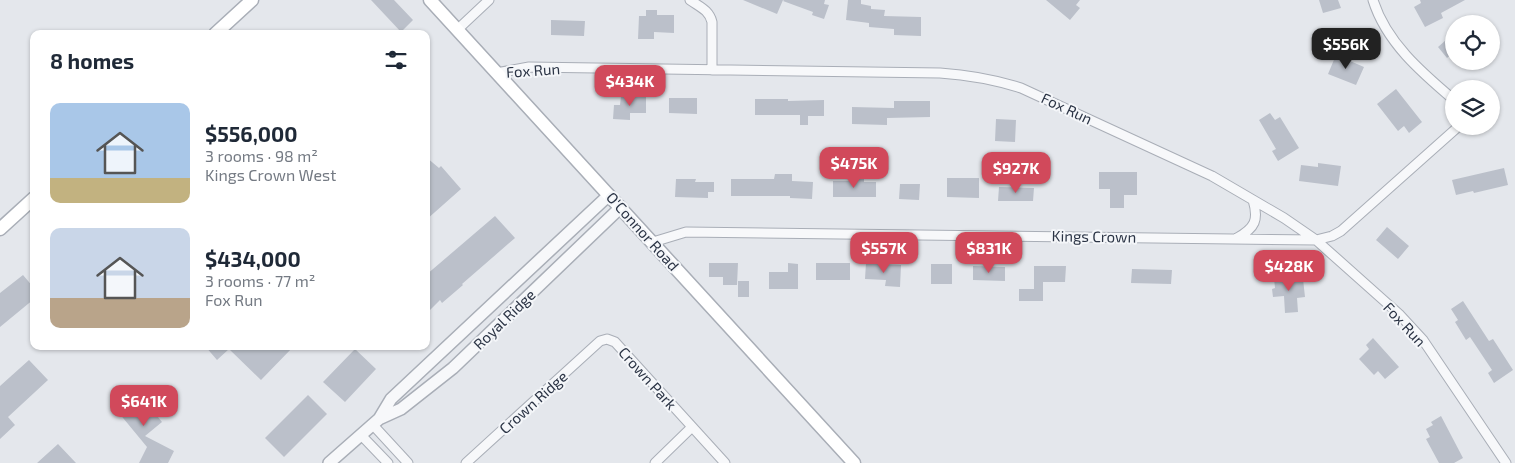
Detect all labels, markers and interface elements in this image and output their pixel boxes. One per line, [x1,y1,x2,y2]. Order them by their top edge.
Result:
map controls [1445,15,1500,135]
button: locate [1445,15,1500,70]
pin: $556K [1311,28,1381,70]
text: $556K [1323,34,1369,53]
icon: filters [382,46,410,74]
text: 8 homes [50,48,134,73]
street label: Fox Run [505,59,561,81]
pin: $434K [595,64,665,107]
text: $434K [606,71,654,90]
button: layers [1445,80,1500,135]
street label: Fox Run [1039,88,1095,128]
text: $556,000 [205,121,298,146]
icon: home [90,123,150,183]
text: 3 rooms · 98 m² [205,146,318,165]
pin: $475K [819,146,889,189]
pin: $927K [981,152,1051,194]
text: $475K [831,153,877,172]
text: $927K [993,158,1039,177]
text: Kings Crown West [205,165,336,184]
street label: O'Connor Road [603,188,683,274]
street label: Kings Crown [1052,226,1136,246]
pin: $557K [849,232,919,274]
pin: $831K [954,232,1024,274]
text: $557K [861,238,907,257]
text: $831K [966,238,1012,257]
text: $434,000 [205,246,301,271]
icon: home [90,248,150,308]
pin: $428K [1254,250,1324,292]
text: $428K [1265,256,1313,275]
text: 3 rooms · 77 m² [205,271,316,290]
street label: Royal Ridge [469,285,539,353]
text: Fox Run [205,290,263,309]
street label: Fox Run [1380,298,1430,350]
street label: Crown Park [615,343,681,413]
street label: Crown Ridge [495,367,571,437]
pin: $641K [109,384,179,427]
text: $641K [121,391,167,410]

